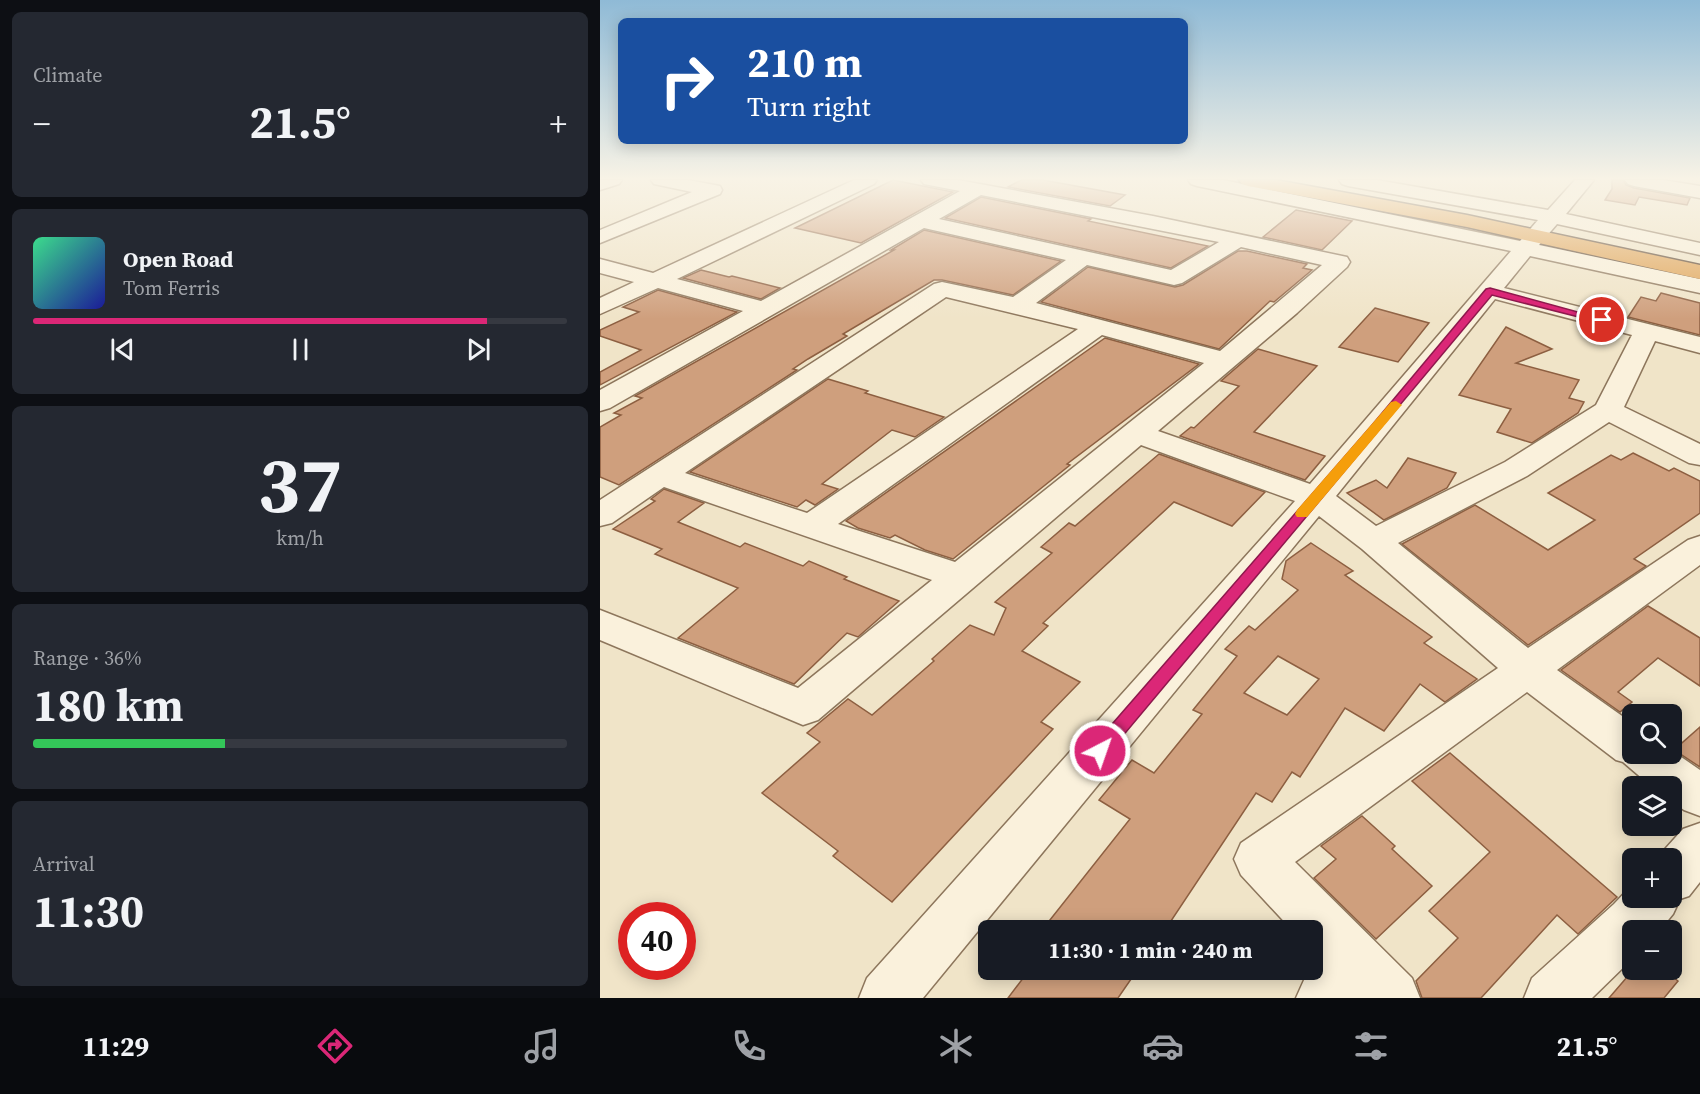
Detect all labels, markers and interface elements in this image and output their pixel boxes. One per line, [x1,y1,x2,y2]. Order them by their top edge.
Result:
text: 210 m [747,33,862,91]
icon: right [648,42,726,120]
text: Climate [33,61,102,89]
text: Turn right [747,88,871,125]
text: 21.5° [249,91,351,153]
text: − [33,101,51,146]
text: + [550,101,567,146]
text: Open Road [123,244,233,274]
text: Tom Ferris [123,274,220,302]
pin [1576,294,1627,345]
icon: arrive [1585,303,1618,336]
icon: previous [106,333,139,366]
icon: pause [284,333,317,366]
icon: next [462,333,495,366]
text: 37 [258,431,342,538]
text: km/h [276,524,324,552]
text: Range · 36% [33,644,142,672]
text: 180 km [33,674,184,736]
map controls [1622,704,1682,980]
button: search [1622,704,1682,764]
position arrow [1068,719,1132,783]
button: layers [1622,776,1682,836]
button: + [1622,848,1682,908]
text: Arrival [33,850,95,878]
text: 11:30 [33,880,144,942]
speed limit sign: 40 [618,902,696,980]
button: − [1622,920,1682,980]
text: 11:30 · 1 min · 240 m [1049,935,1252,965]
icon: directions [314,1025,356,1067]
icon: music [521,1025,563,1067]
icon: phone [728,1025,770,1067]
icon: climate [935,1025,977,1067]
icon: car [1142,1025,1184,1067]
icon: filters [1350,1025,1392,1067]
text: 11:29 [83,1028,149,1065]
text: 21.5° [1557,1028,1617,1065]

